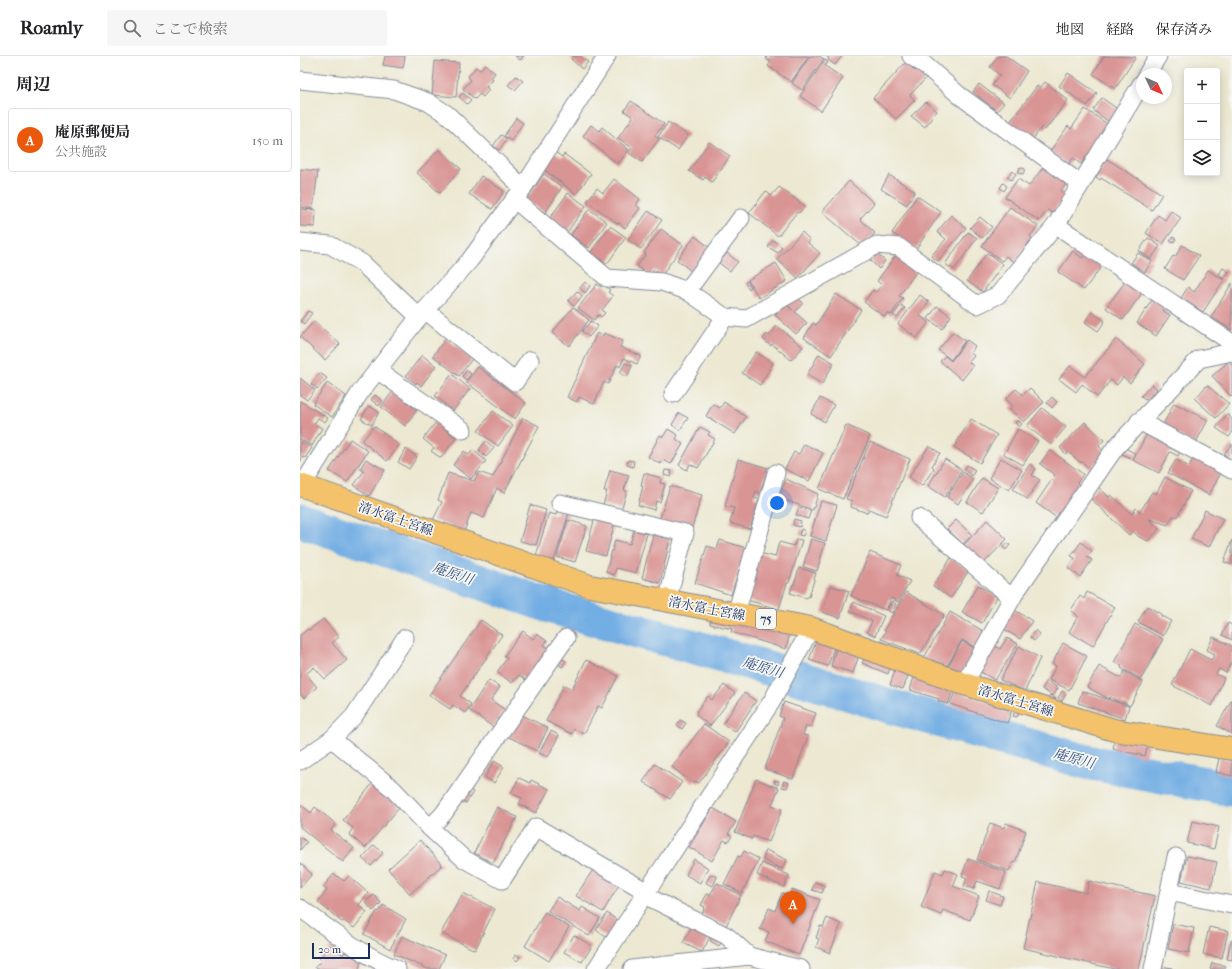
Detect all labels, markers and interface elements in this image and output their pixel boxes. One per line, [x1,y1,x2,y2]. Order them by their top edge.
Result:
search box [107,10,387,46]
text: Roamly [20,17,83,39]
icon: search [121,17,143,39]
text: ここで検索 [153,20,228,38]
text: 地図 [1056,21,1084,38]
text: 経路 [1106,21,1134,38]
text: 保存済み [1156,21,1212,38]
north arrow [1136,68,1172,104]
map controls [1184,68,1220,176]
button: + [1184,68,1220,104]
text: 周辺 [16,74,50,94]
button: − [1184,104,1220,140]
text: 庵原郵便局 [55,123,130,141]
text: A [26,133,34,148]
text: 150 m [252,133,283,148]
button: layers [1184,140,1220,176]
text: 公共施設 [55,144,107,159]
your location [767,493,787,513]
street label: 清水富士宮線 [357,499,435,538]
water label: 庵原川 [430,559,477,589]
street label: 清水富士宮線 [667,594,747,623]
road number: 75 [756,609,776,629]
water label: 庵原川 [740,653,787,682]
street label: 清水富士宮線 [976,682,1055,719]
water label: 庵原川 [1051,745,1098,773]
pin: A [780,891,806,924]
scale bar [312,941,370,960]
text: 20 m [318,943,341,956]

